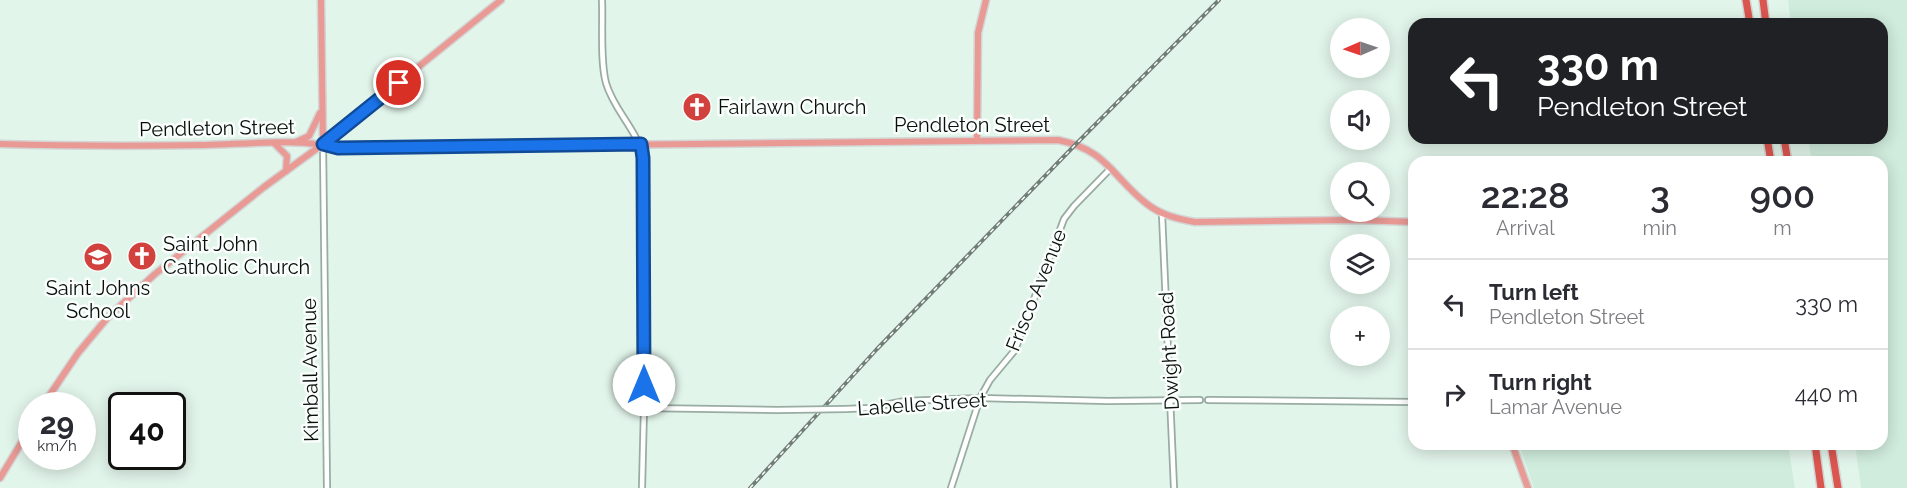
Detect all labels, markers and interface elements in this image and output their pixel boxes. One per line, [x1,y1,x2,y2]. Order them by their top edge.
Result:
north arrow [1330,18,1390,78]
map controls [1330,18,1390,366]
text: 330 m [1537,41,1659,90]
icon: left [1438,42,1516,120]
pin [373,57,424,108]
icon: arrive [382,66,415,99]
button: sound [1330,90,1390,150]
church icon: Fairlawn Church [681,91,713,123]
text: Pendleton Street [1537,91,1747,122]
place label: Fairlawn Church [718,95,866,119]
street label: Pendleton Street [894,113,1050,137]
street label: Pendleton Street [139,115,295,141]
button: search [1330,162,1390,222]
text: 22:28 [1481,174,1570,216]
text: 3 [1650,174,1670,216]
text: 900 [1750,174,1815,216]
text: Arrival [1496,216,1555,240]
text: min [1643,216,1677,240]
text: m [1773,216,1792,240]
street label: Frisco Avenue [1001,225,1071,355]
place label: Saint John Catholic Church [163,232,310,279]
button: layers [1330,234,1390,294]
church icon: Saint John Catholic Church [126,240,158,272]
school or university icon: Saint Johns School [82,241,114,273]
place label: Saint Johns School [46,276,150,323]
text: Turn left [1489,279,1579,305]
icon: left [1438,288,1471,321]
street label: Dwight Road [1154,291,1184,411]
text: 330 m [1795,291,1858,317]
street label: Kimball Avenue [297,298,323,442]
text: Pendleton Street [1489,305,1645,329]
button: + [1330,306,1390,366]
position arrow [612,353,676,417]
text: Turn right [1489,369,1592,395]
icon: right [1438,378,1471,411]
text: 440 m [1795,381,1858,407]
street label: Labelle Street [856,387,988,420]
speed limit sign: 40 [108,392,186,470]
text: Lamar Avenue [1489,395,1622,419]
text: 29 [40,406,74,441]
text: km/h [37,437,77,455]

